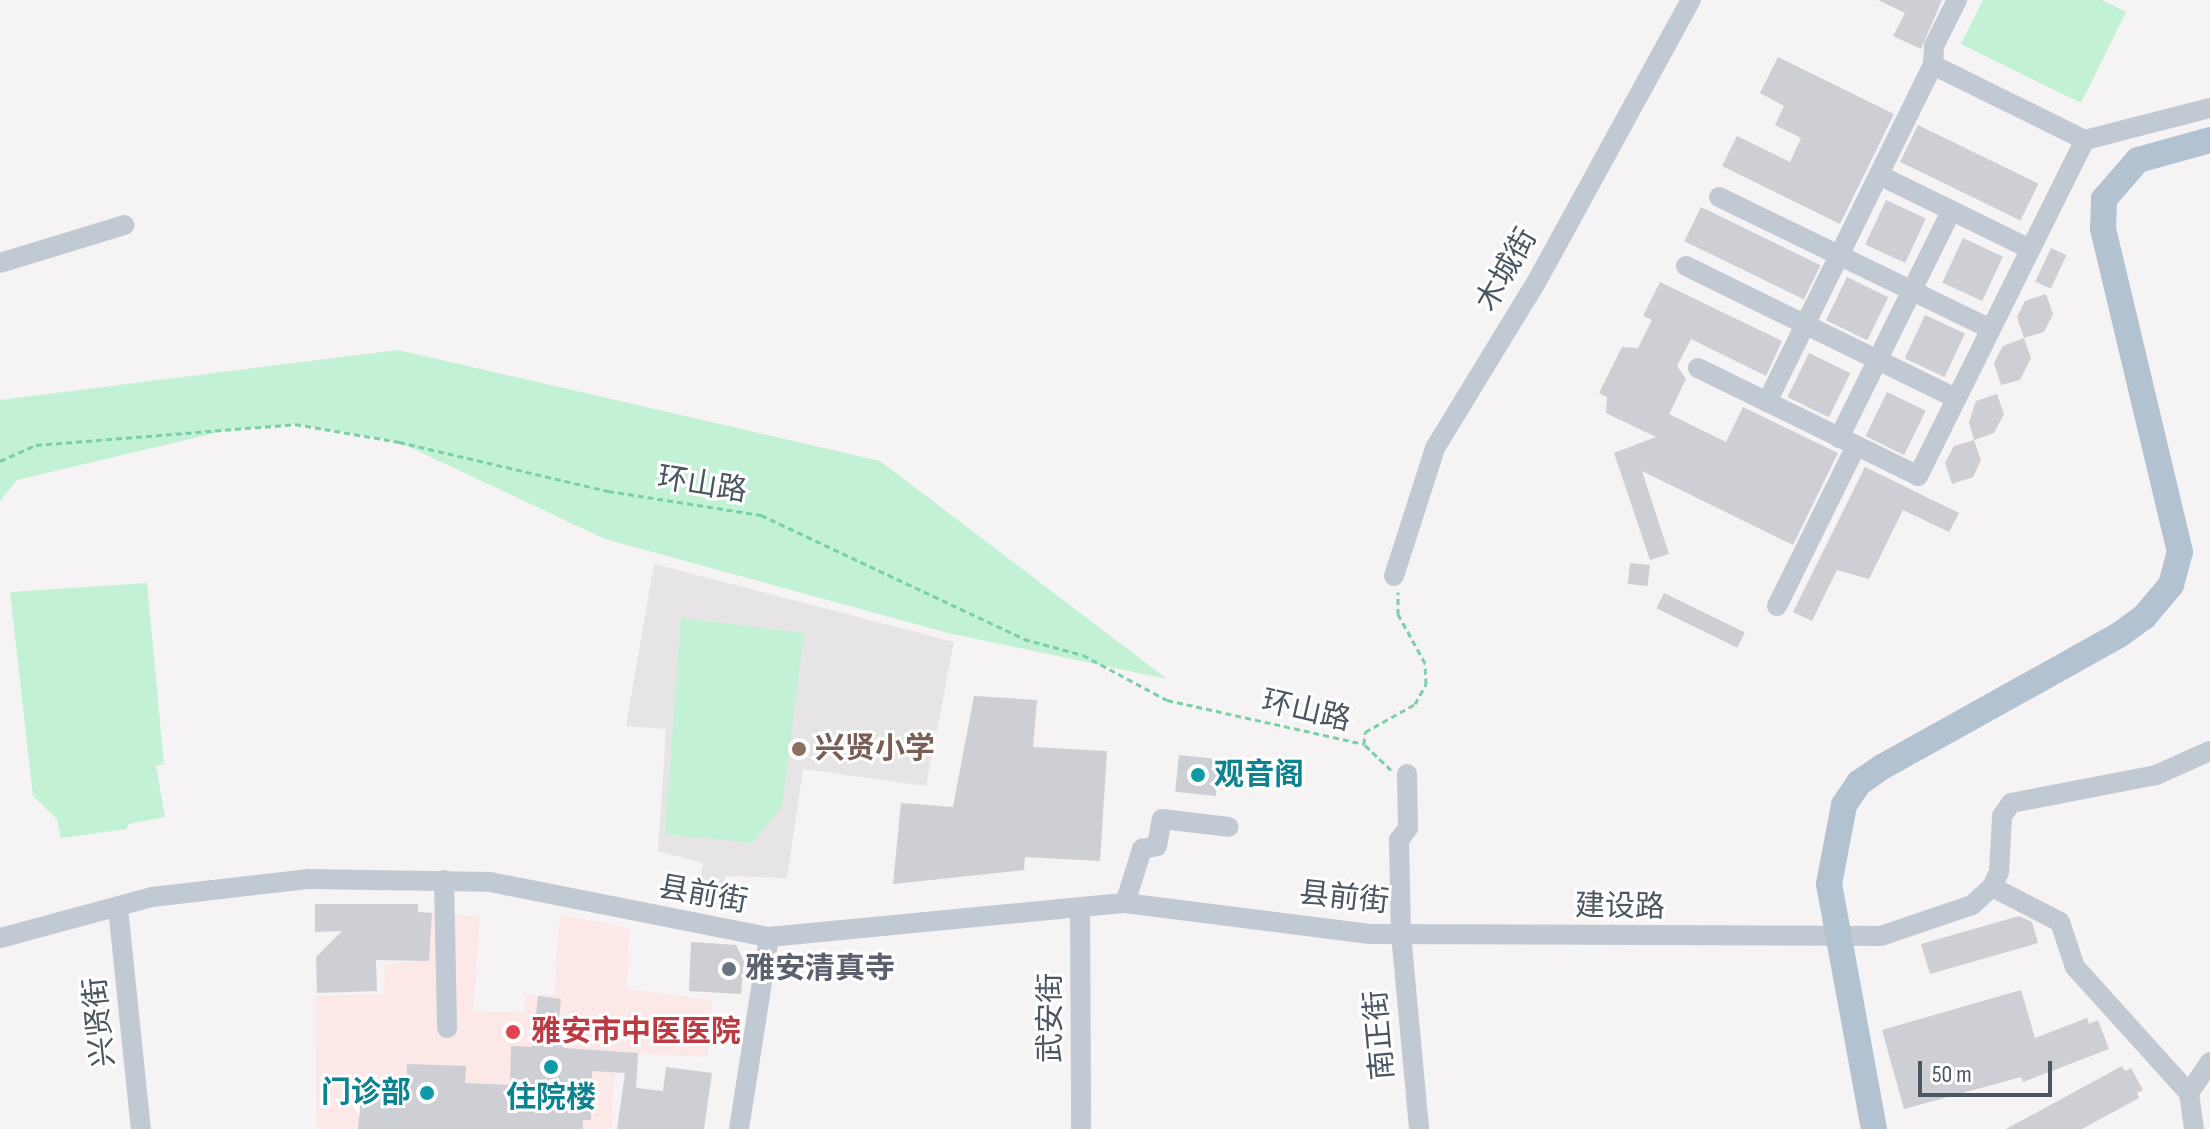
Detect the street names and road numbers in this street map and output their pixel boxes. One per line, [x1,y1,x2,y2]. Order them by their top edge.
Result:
street label: 木城街 [1469,222,1545,318]
street label: 环山路 [655,460,749,510]
street label: 环山路 [1258,683,1354,739]
street label: 县前街 [656,869,750,921]
street label: 县前街 [1297,875,1391,921]
street label: 建设路 [1575,888,1665,926]
street label: 武安街 [1033,973,1069,1063]
street label: 兴贤街 [77,975,123,1069]
street label: 南正街 [1358,989,1402,1081]

